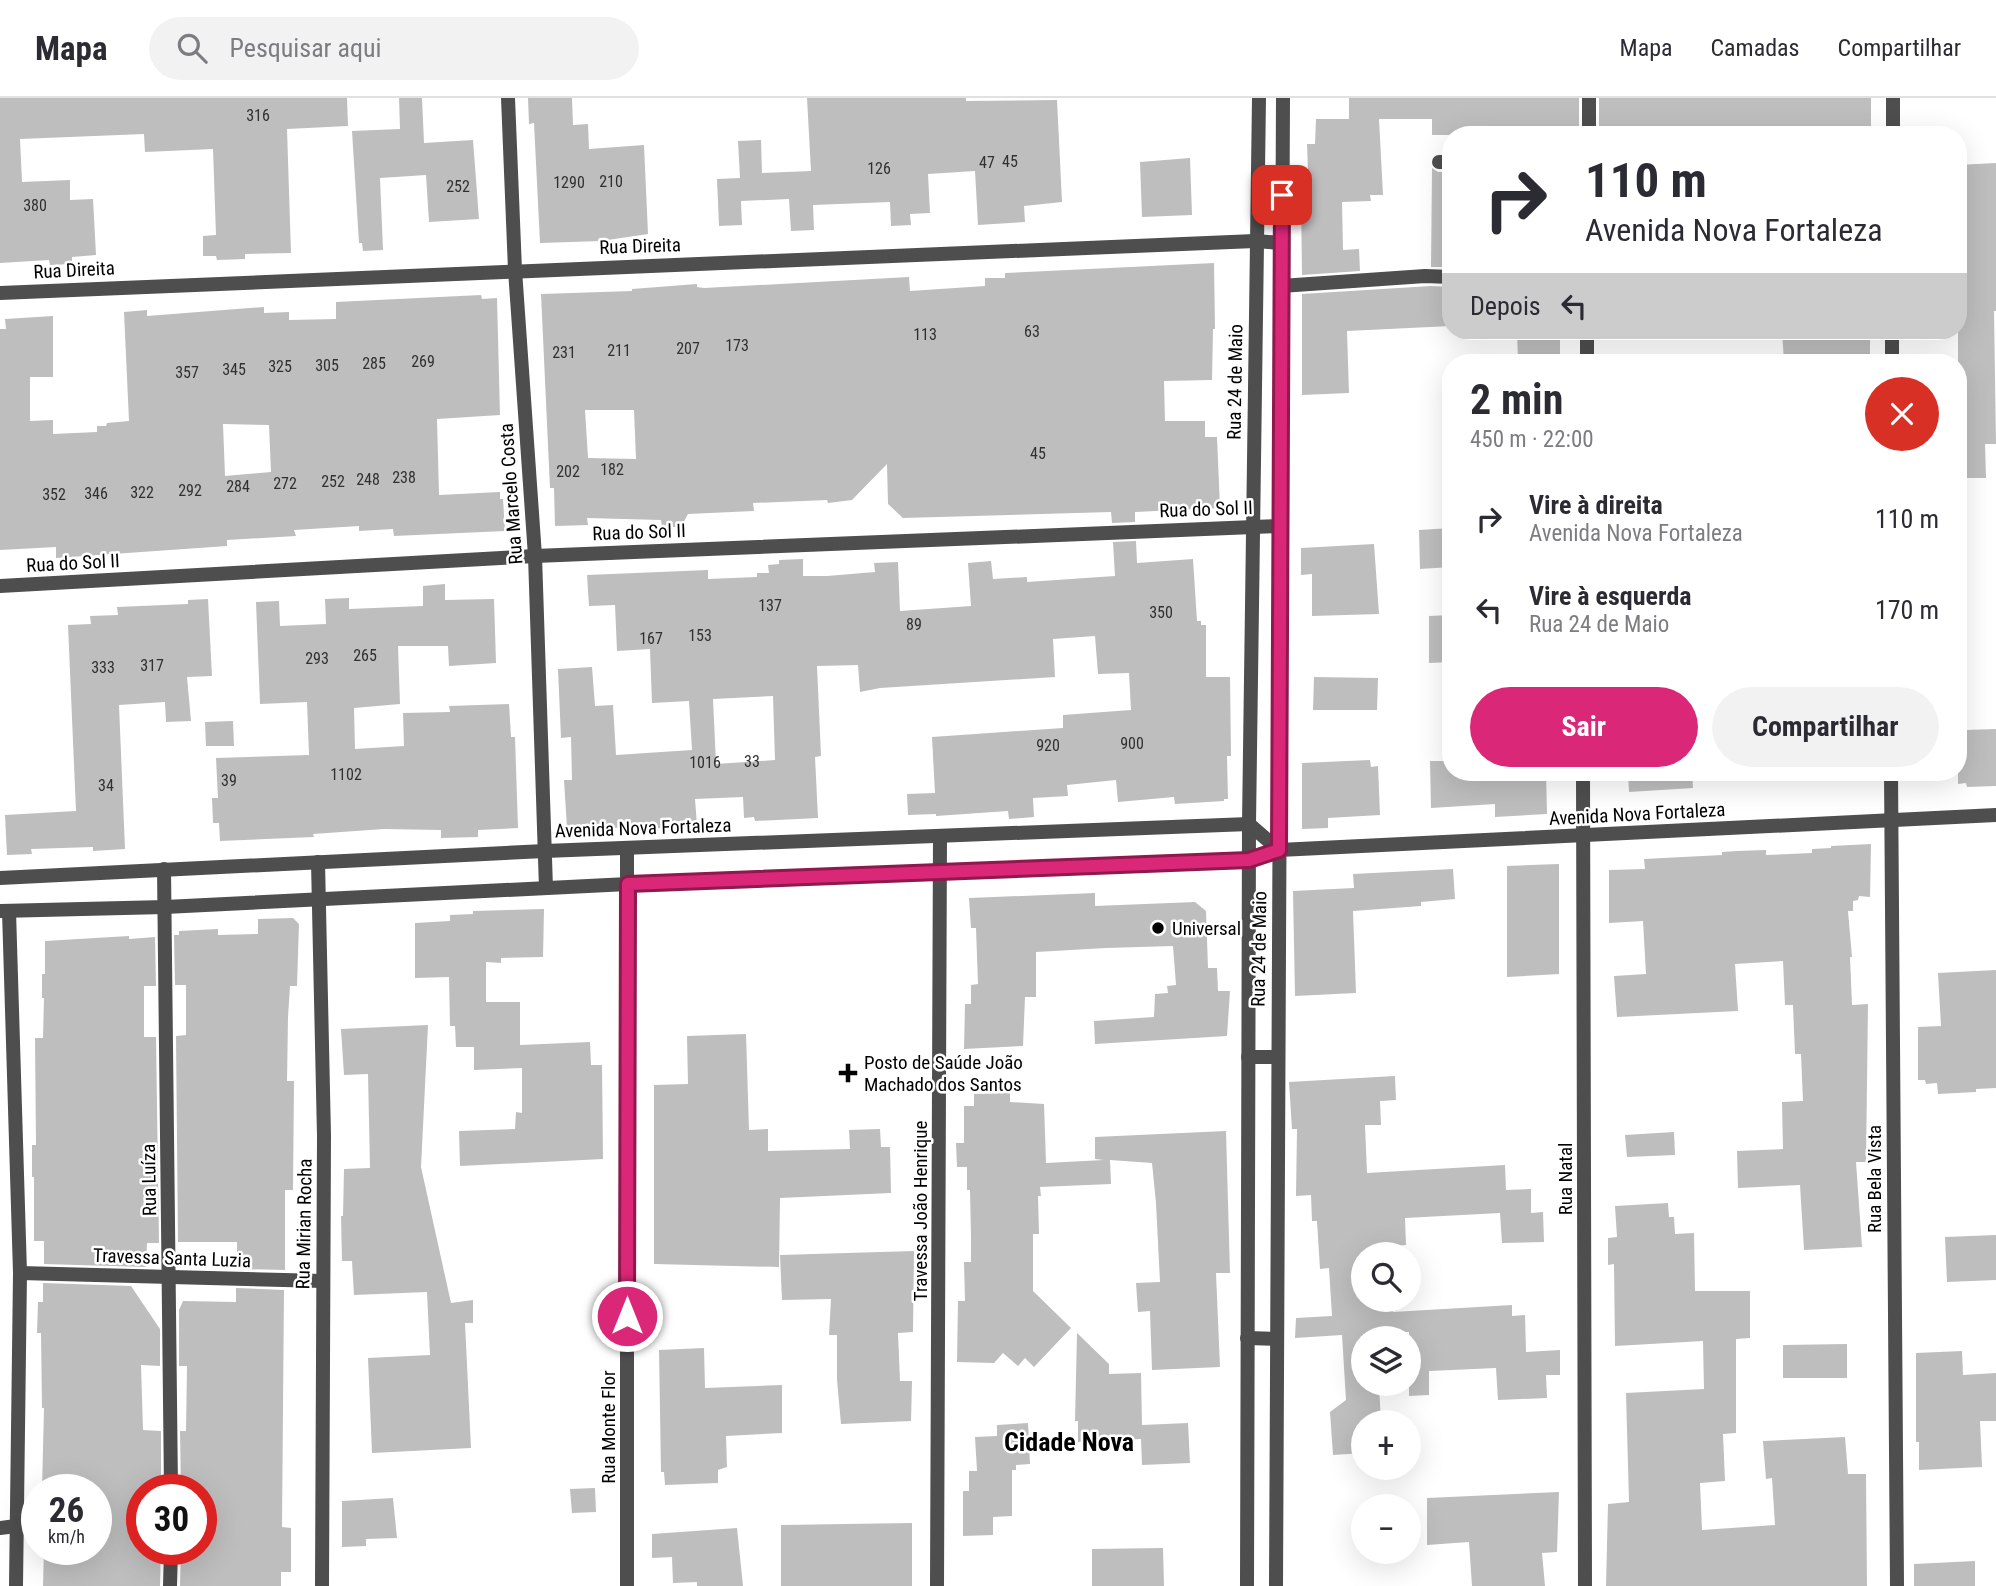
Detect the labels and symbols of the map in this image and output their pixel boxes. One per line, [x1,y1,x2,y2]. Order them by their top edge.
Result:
house number: 316 [246,106,270,125]
house number: 45 [1002,152,1018,171]
house number: 47 [979,153,995,172]
house number: 126 [867,159,891,178]
pin [1252,165,1312,225]
house number: 210 [599,172,623,191]
house number: 1290 [553,173,585,192]
house number: 252 [446,177,470,196]
house number: 380 [23,196,47,215]
street label: Rua Direita [599,233,681,259]
street label: Rua Direita [33,256,115,284]
house number: 63 [1024,322,1040,341]
street label: Rua 24 de Maio [1222,324,1248,440]
house number: 113 [913,325,937,344]
house number: 173 [725,336,749,355]
house number: 207 [676,339,700,358]
house number: 211 [607,341,631,360]
house number: 231 [552,343,576,362]
house number: 269 [411,352,435,371]
house number: 285 [362,354,386,373]
house number: 305 [315,356,339,375]
house number: 325 [268,357,292,376]
house number: 345 [222,360,246,379]
house number: 357 [175,363,199,382]
street label: Rua Marcelo Costa [495,423,527,565]
house number: 45 [1030,444,1046,463]
house number: 182 [600,460,624,479]
house number: 202 [556,462,580,481]
house number: 238 [392,468,416,487]
house number: 248 [356,470,380,489]
house number: 252 [321,472,345,491]
house number: 272 [273,474,297,493]
house number: 284 [226,477,250,496]
house number: 292 [178,481,202,500]
house number: 322 [130,483,154,502]
house number: 346 [84,484,108,503]
house number: 352 [42,485,66,504]
street label: Rua do Sol II [1159,496,1253,522]
street label: Rua do Sol II [592,519,686,545]
street label: Rua do Sol II [26,549,120,577]
house number: 137 [758,596,782,615]
house number: 350 [1149,603,1173,622]
house number: 89 [906,615,922,634]
house number: 153 [688,626,712,645]
house number: 167 [639,629,663,648]
house number: 265 [353,646,377,665]
house number: 293 [305,649,329,668]
house number: 317 [140,656,164,675]
house number: 333 [91,658,115,677]
house number: 900 [1120,734,1144,753]
house number: 920 [1036,736,1060,755]
house number: 33 [744,752,760,771]
house number: 1016 [689,753,721,772]
house number: 1102 [330,765,362,784]
house number: 39 [221,771,237,790]
house number: 34 [98,776,114,795]
street label: Avenida Nova Fortaleza [1548,798,1726,830]
street label: Avenida Nova Fortaleza [554,813,732,843]
street label: Rua 24 de Maio [1246,891,1272,1007]
place label: Universal [1172,917,1241,940]
marker: Universal [1150,920,1166,936]
place label: Posto de Saúde João Machado dos Santos [864,1051,1023,1096]
marker: Posto de Saúde João Machado dos Santos [838,1063,858,1083]
street label: Travessa João Henrique [909,1121,932,1301]
street label: Rua Bela Vista [1863,1125,1886,1233]
street label: Rua Natal [1554,1143,1577,1215]
street label: Rua Luíza [137,1144,161,1216]
street label: Rua Mirian Rocha [291,1158,317,1290]
street label: Travessa Santa Luzia [93,1244,251,1272]
position arrow [590,1279,664,1353]
street label: Rua Monte Flor [597,1370,620,1484]
district label: Cidade Nova [1004,1427,1134,1457]
speed limit sign: 30 [126,1474,217,1565]

